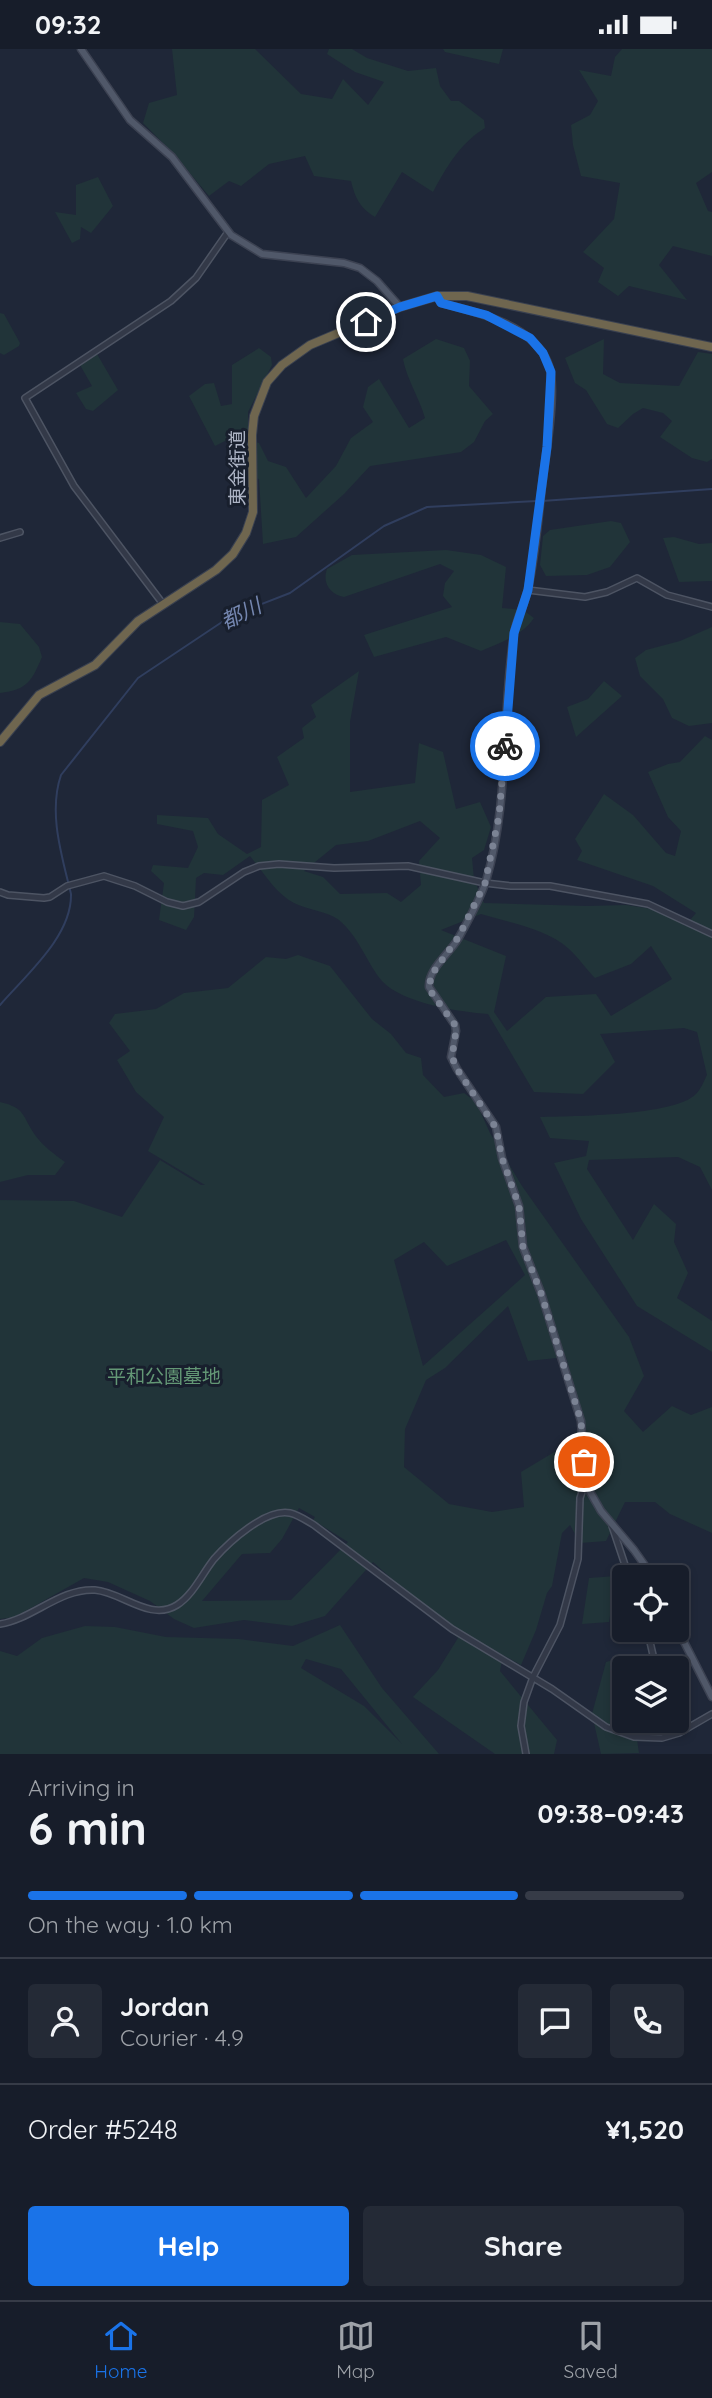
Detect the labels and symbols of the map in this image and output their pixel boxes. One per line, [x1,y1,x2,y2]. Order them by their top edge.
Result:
pin [336,292,396,352]
street label: 東金街道 [225,430,249,506]
water label: 都川 [216,591,267,634]
courier [470,711,540,781]
park label: 平和公園墓地 [107,1364,221,1388]
pin [554,1432,614,1492]

